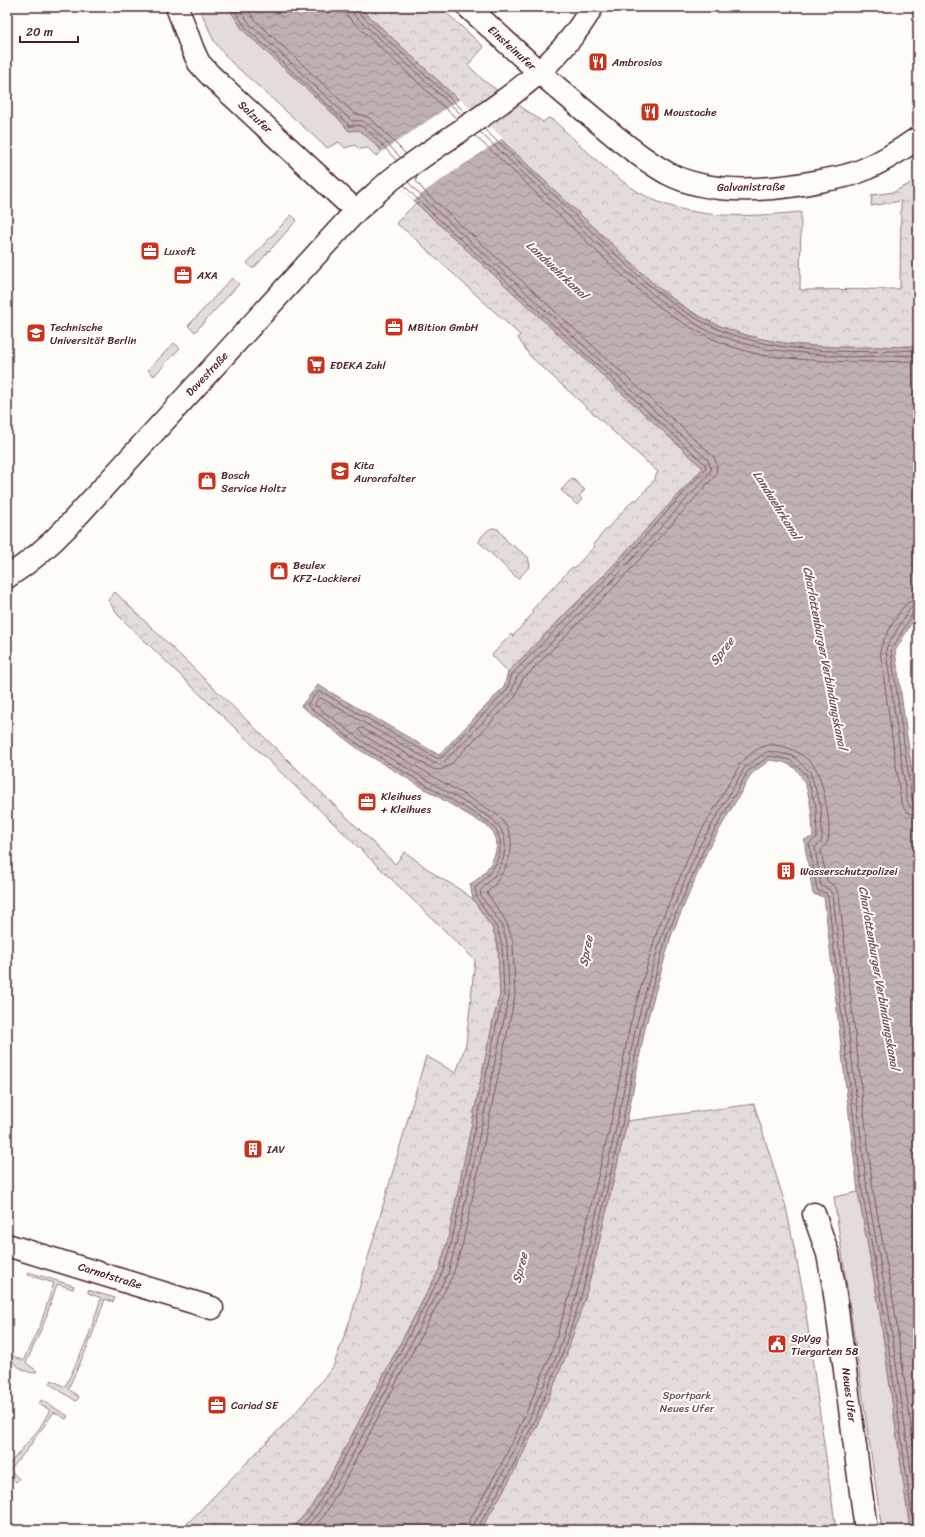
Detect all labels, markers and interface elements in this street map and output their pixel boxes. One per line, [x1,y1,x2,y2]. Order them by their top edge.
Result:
scale bar [20,18,78,44]
text: 20 m [26,21,53,43]
street label: Einsteinufer [483,21,541,75]
restaurant icon: Ambrosios [587,51,609,73]
place label: Ambrosios [611,53,663,72]
street label: Salzufer [233,96,278,139]
restaurant icon: Moustache [639,101,661,123]
place label: Moustache [664,103,717,122]
street label: Galvanistraße [717,177,786,197]
water label: Landwehrkanal [521,235,595,307]
office icon: Luxoft [139,240,161,262]
place label: Luxoft [164,242,196,261]
office icon: AXA [172,264,194,286]
place label: AXA [196,266,218,285]
office icon: MBition GmbH [383,316,405,338]
place label: Technische Universität Berlin [50,318,137,350]
place label: MBition GmbH [408,318,478,337]
school or university icon: Technische Universität Berlin [25,322,47,344]
street label: Dovestraße [181,347,233,401]
supermarket icon: EDEKA Zahl [305,354,327,376]
place label: EDEKA Zahl [330,356,387,375]
place label: Kita Aurorafalter [353,456,416,488]
school or university icon: Kita Aurorafalter [329,460,351,482]
place label: Bosch Service Holtz [221,466,287,498]
water label: Landwehrkanal [747,466,808,546]
shop icon: Bosch Service Holtz [196,470,218,492]
place label: Beulex KFZ-Lackierei [293,556,362,588]
shop icon: Beulex KFZ-Lackierei [268,560,290,582]
water label: Charlottenburger Verbindungskanal [796,565,854,754]
water label: Spree [704,631,741,670]
place label: Kleihues + Kleihues [380,787,431,819]
office icon: Kleihues + Kleihues [356,791,378,813]
building icon: Wasserschutzpolizei [775,860,797,882]
place label: Wasserschutzpolizei [800,862,899,881]
water label: Charlottenburger Verbindungskanal [852,884,906,1074]
water label: Spree [572,932,600,968]
building icon: IAV [242,1138,264,1160]
place label: IAV [266,1140,286,1159]
water label: Spree [506,1248,535,1286]
street label: Carnotstraße [76,1257,145,1295]
place label: SpVgg Tiergarten 58 [791,1329,859,1361]
public building icon: SpVgg Tiergarten 58 [766,1333,788,1355]
street label: Neues Ufer [836,1367,862,1424]
park label: Sportpark Neues Ufer [660,1386,715,1418]
office icon: Cariad SE [206,1394,228,1416]
place label: Cariad SE [231,1396,279,1415]

